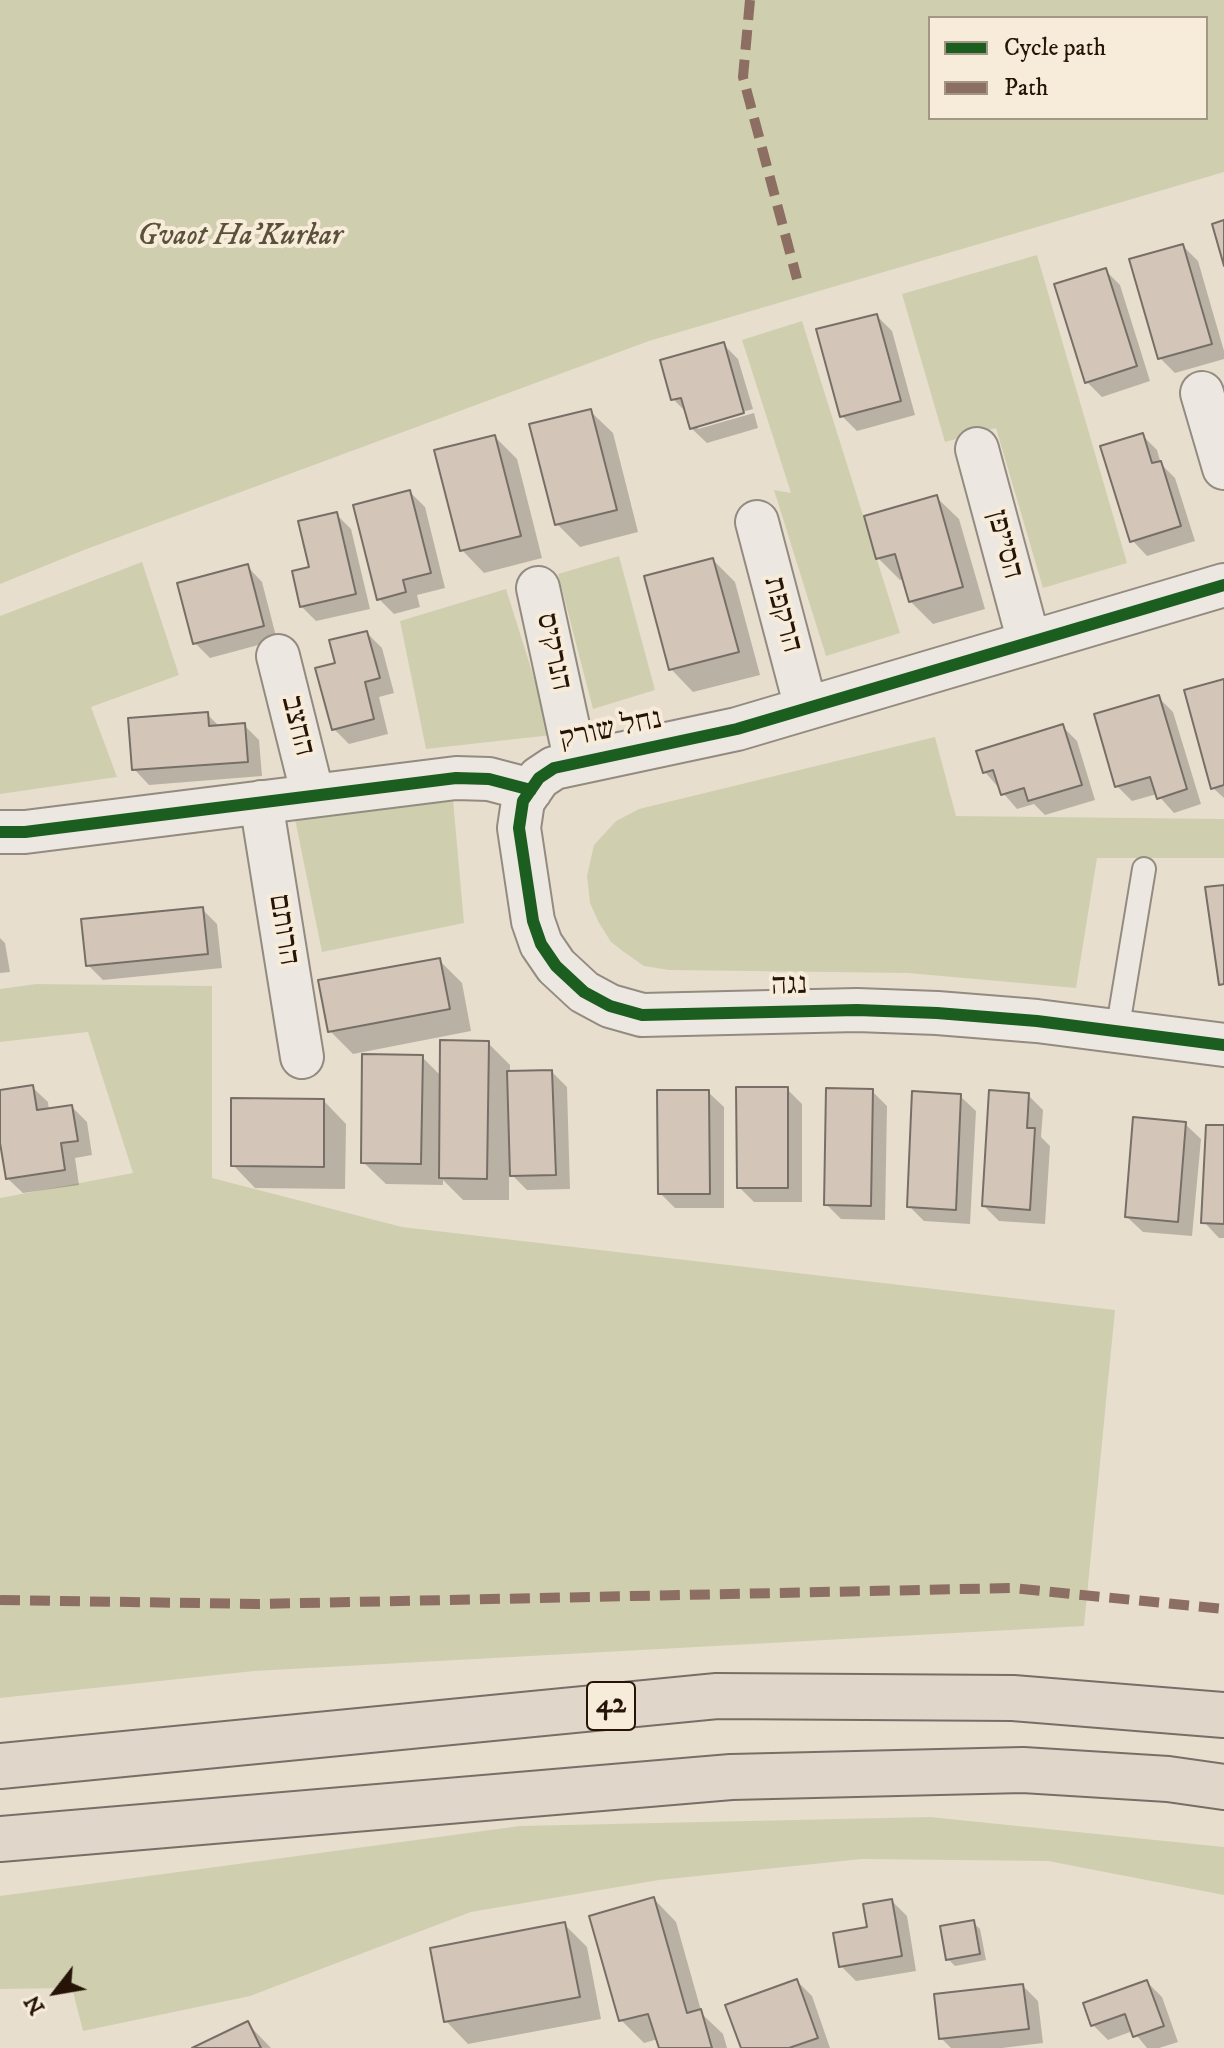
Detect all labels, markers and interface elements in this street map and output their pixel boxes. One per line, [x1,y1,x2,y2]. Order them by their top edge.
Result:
legend [928,16,1208,120]
text: Cycle path [1004,33,1106,63]
text: Path [1004,73,1048,103]
park label: Gvaot Ha'Kurkar [138,220,342,256]
street label: הסייפן [977,507,1029,583]
street label: הרקפת [754,573,808,657]
street label: הנרקיס [526,610,578,694]
street label: החצב [271,692,321,760]
street label: נחל שורק [557,703,665,759]
street label: הרותם [259,892,305,968]
street label: נגה [770,968,808,1006]
road number: 42 [587,1682,635,1730]
north arrow [16,1952,96,2032]
text: N [19,1990,51,2019]

